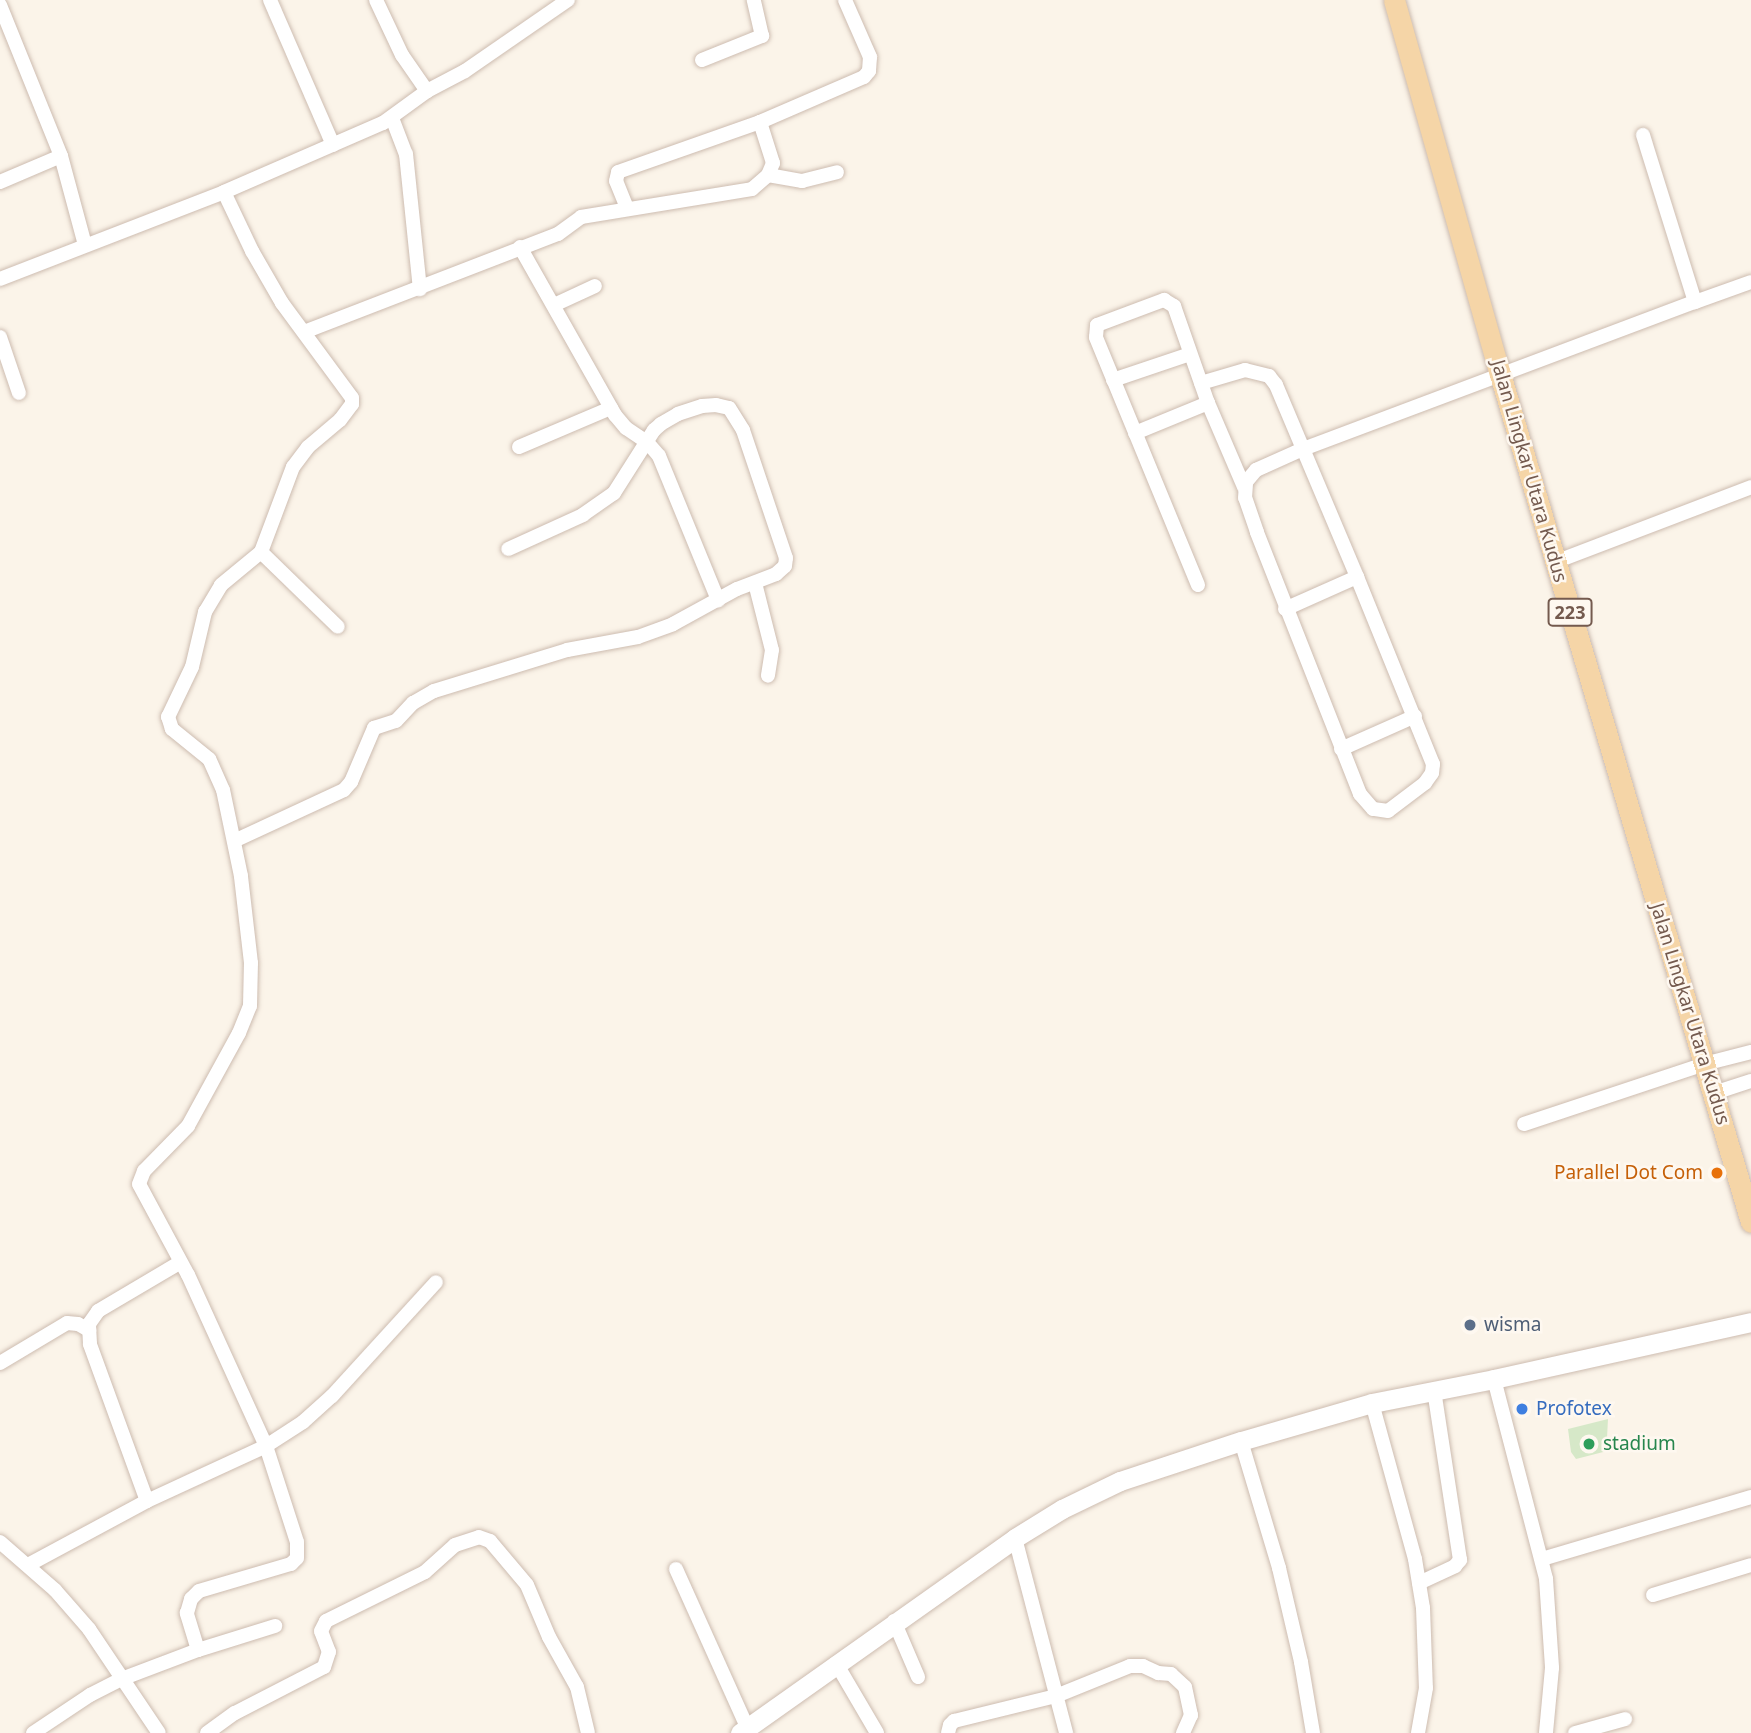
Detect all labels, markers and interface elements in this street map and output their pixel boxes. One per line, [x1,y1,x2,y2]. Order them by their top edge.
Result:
street label: Jalan Lingkar Utara Kudus [1486,357,1572,585]
road number: 223 [1547,598,1593,626]
street label: Jalan Lingkar Utara Kudus [1645,900,1735,1128]
place label: Parallel Dot Com [1554,1162,1703,1184]
marker: Parallel Dot Com [1709,1165,1725,1181]
place label: wisma [1484,1314,1541,1336]
marker: wisma [1462,1317,1478,1333]
place label: Profotex [1536,1398,1612,1420]
marker: Profotex [1514,1401,1530,1417]
place label: stadium [1603,1433,1676,1455]
marker: stadium [1581,1436,1597,1452]

